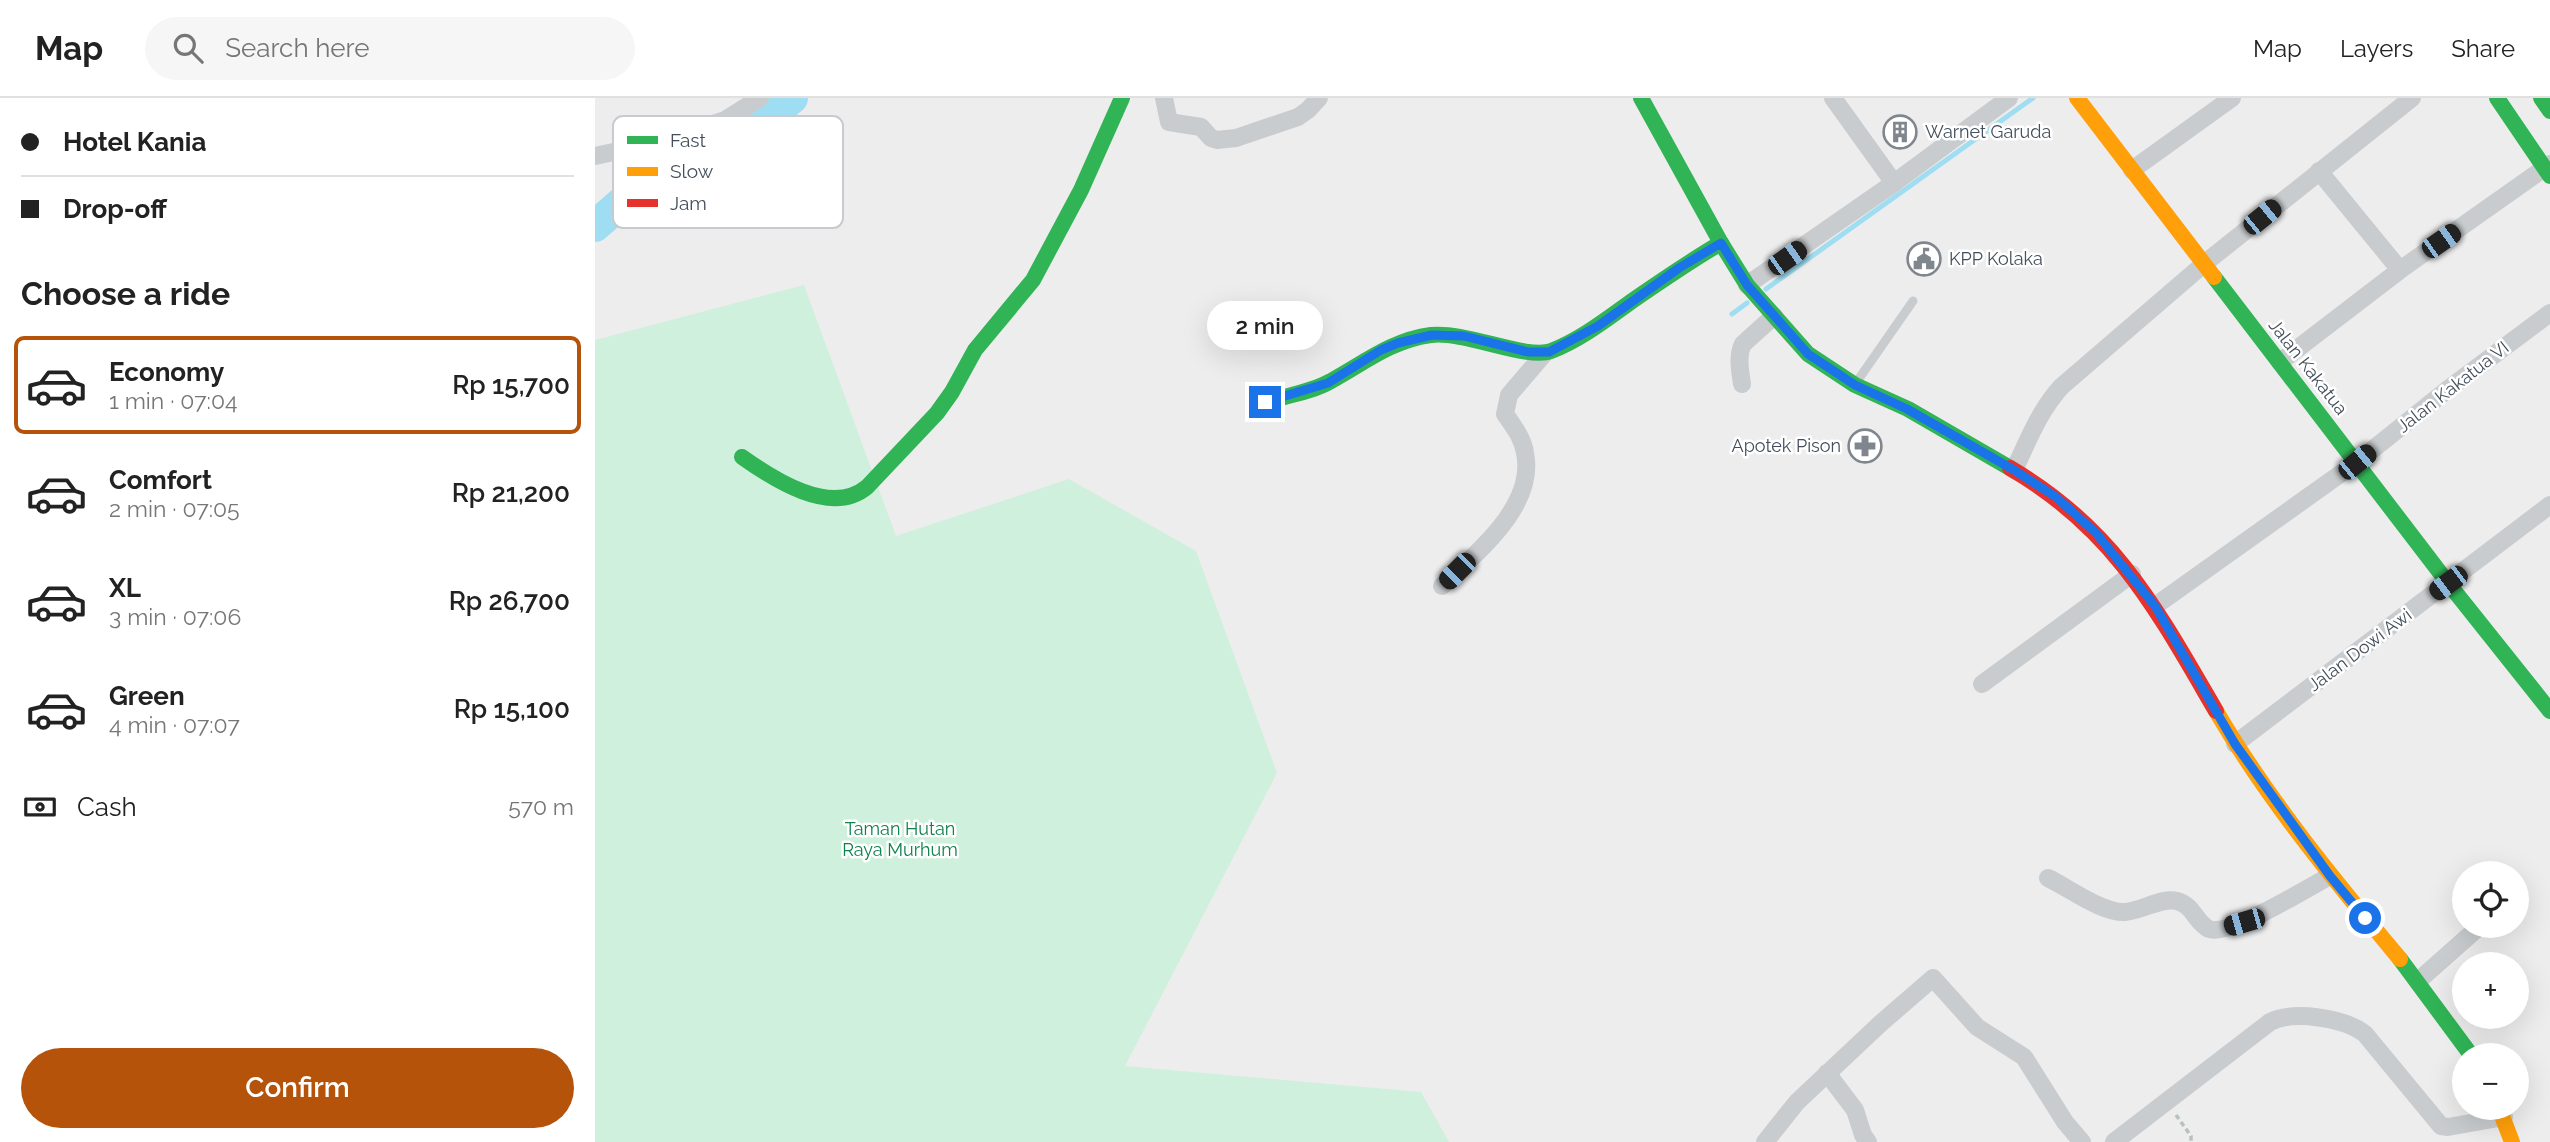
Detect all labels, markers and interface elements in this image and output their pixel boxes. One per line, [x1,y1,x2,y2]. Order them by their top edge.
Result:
search box [145,17,635,80]
text: Map [35,29,103,68]
icon: search [169,29,207,67]
text: Search here [225,33,370,63]
text: Map [2253,34,2302,63]
text: Layers [2340,34,2413,63]
text: Share [2451,34,2515,63]
building icon: Warnet Garuda [1881,113,1919,151]
legend [613,116,843,228]
place label: Warnet Garuda [1925,121,2051,142]
text: Hotel Kania [63,127,206,157]
text: Fast [670,129,706,151]
text: Slow [670,160,714,182]
text: Jam [670,192,707,214]
text: Drop-off [63,194,167,224]
car [2240,196,2285,238]
car [2418,220,2465,262]
car [1764,237,1811,279]
public building icon: KPP Kolaka [1905,240,1943,278]
place label: KPP Kolaka [1949,248,2043,269]
text: Choose a ride [21,275,230,312]
callout: 2 min [1207,300,1323,350]
text: 2 min [1236,312,1294,339]
street label: Jalan Kakatua [2265,315,2352,419]
street label: Jalan Kakatua VI [2393,336,2513,437]
icon: car [25,354,88,417]
text: Economy [109,357,224,387]
text: Rp 15,700 [452,370,570,400]
route end [1249,386,1281,418]
text: 1 min · 07:04 [109,387,238,414]
pharmacy icon: Apotek Pison [1846,427,1884,465]
place label: Apotek Pison [1732,435,1841,456]
car [2335,441,2380,483]
icon: car [25,462,88,525]
text: Comfort [109,465,212,495]
text: Rp 21,200 [452,478,570,508]
text: 2 min · 07:05 [109,495,240,522]
car [1435,549,1480,593]
car [2425,562,2472,604]
icon: car [25,570,88,633]
text: XL [109,573,141,603]
text: Rp 26,700 [449,586,570,616]
text: 3 min · 07:06 [109,603,241,630]
street label: Jalan Dowi Awi [2304,604,2416,695]
icon: car [25,678,88,741]
text: Green [109,681,185,711]
text: Rp 15,100 [454,694,570,724]
text: 4 min · 07:07 [109,711,240,738]
icon: cash [21,788,59,826]
text: Cash [77,792,137,822]
text: 570 m [508,793,574,820]
park label: Taman Hutan Raya Murhum [842,818,958,860]
map controls [2452,861,2529,1120]
button: locate [2452,861,2529,938]
route start [2349,902,2381,934]
car [2221,906,2268,938]
button: + [2452,952,2529,1029]
button: − [2452,1043,2529,1120]
button: Confirm [21,1048,574,1128]

